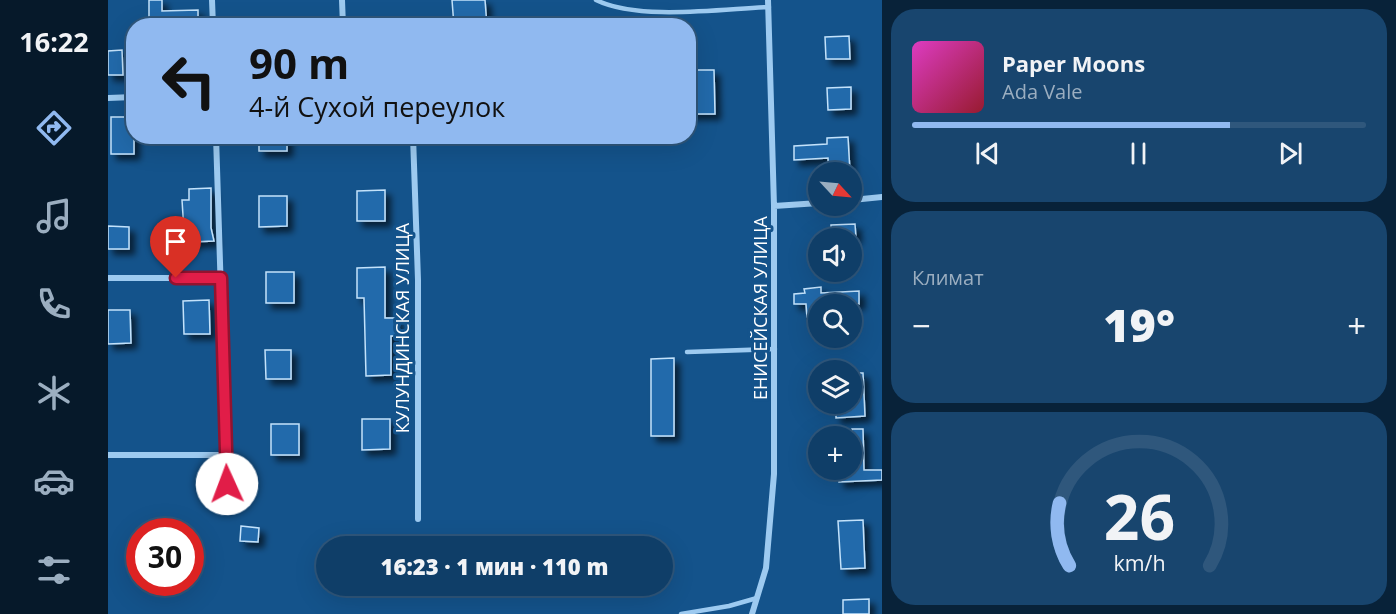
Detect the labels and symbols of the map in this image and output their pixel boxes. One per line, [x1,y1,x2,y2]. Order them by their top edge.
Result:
north arrow [808,162,862,216]
street label: ЕНИСЕЙСКАЯ УЛИЦА [748,215,772,400]
pin [150,216,201,278]
street label: КУЛУНДИНСКАЯ УЛИЦА [390,222,414,433]
position arrow [195,452,259,516]
speed limit sign: 30 [126,518,204,596]

